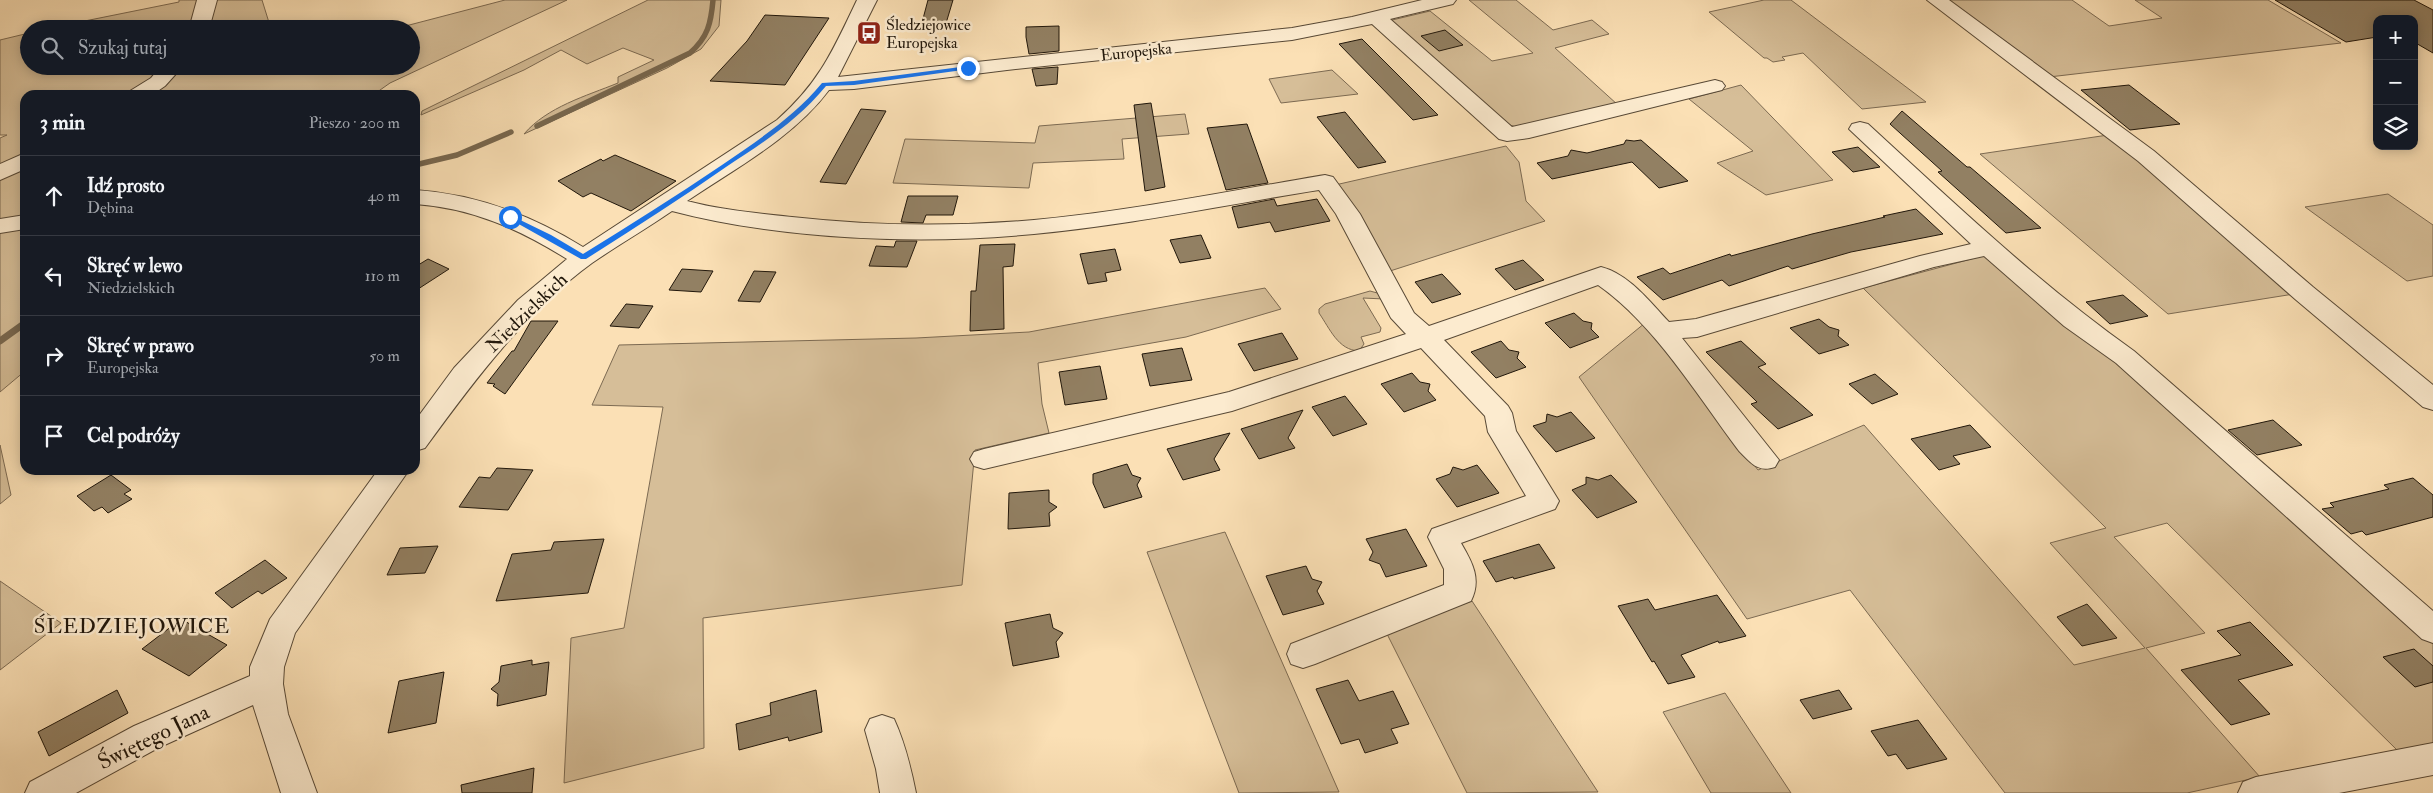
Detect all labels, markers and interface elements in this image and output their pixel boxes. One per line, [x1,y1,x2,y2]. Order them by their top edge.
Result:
place label: Śledziejowice Europejska [886,15,971,54]
map controls [2373,15,2418,150]
button: + [2373,15,2418,60]
search box [20,20,420,75]
bus stop icon: Śledziejowice Europejska [856,20,882,46]
icon: search [38,34,66,62]
text: Szukaj tutaj [78,36,167,60]
street label: Europejska [1100,38,1173,67]
route end [957,57,980,80]
button: − [2373,60,2418,105]
button: layers [2373,105,2418,150]
text: 3 min [40,109,85,136]
text: Pieszo · 200 m [309,113,400,133]
text: Idź prosto [87,174,164,198]
icon: ahead [40,182,68,210]
text: 40 m [367,186,400,206]
text: Dębina [87,198,134,218]
route start [499,206,522,229]
text: Skręć w lewo [87,254,182,278]
icon: left [40,262,68,290]
text: 110 m [365,266,400,286]
street label: Niedzielskich [481,268,573,358]
text: Niedzielskich [87,278,175,298]
text: Skręć w prawo [87,334,194,358]
icon: right [40,342,68,370]
text: 50 m [369,346,400,366]
text: Europejska [87,358,158,378]
icon: arrive [40,422,68,450]
text: Cel podróży [87,424,180,448]
district label: ŚLEDZIEJOWICE [34,613,230,640]
street label: Świętego Jana [93,697,215,776]

